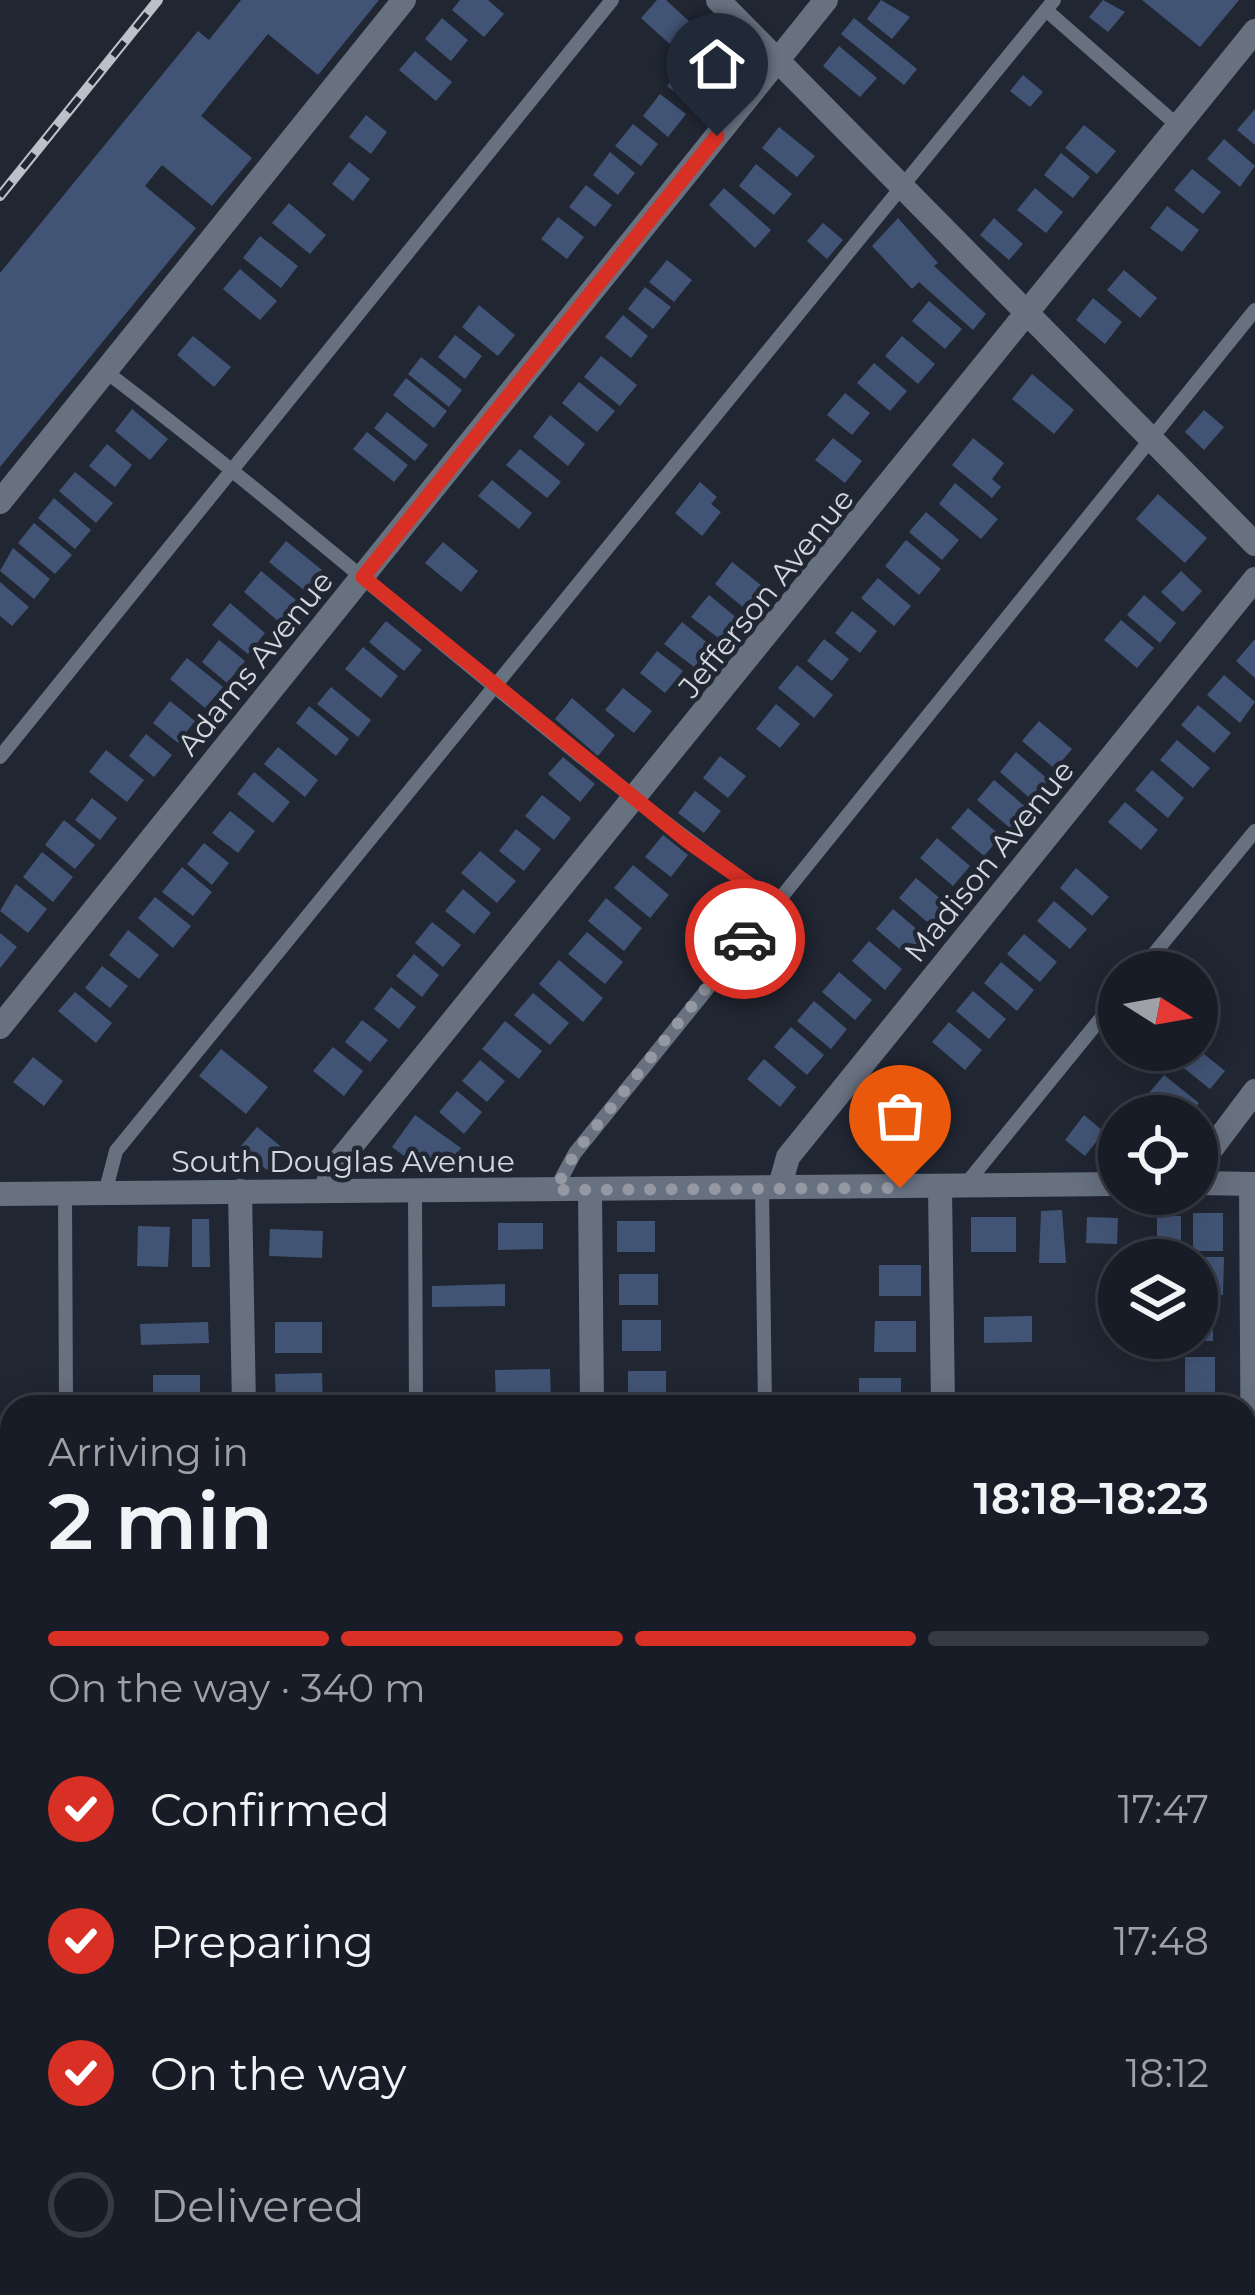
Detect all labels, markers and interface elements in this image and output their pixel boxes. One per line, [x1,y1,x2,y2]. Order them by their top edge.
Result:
pin [666,13,768,136]
icon: home [684,31,750,97]
street label: Jefferson Avenue [670,481,862,706]
street label: Adams Avenue [169,563,341,763]
street label: Madison Avenue [896,752,1082,970]
courier [685,879,805,999]
icon: car [712,906,778,972]
north arrow [1098,951,1218,1071]
map controls [1098,951,1218,1359]
pin [849,1065,951,1188]
icon: bag [867,1083,933,1149]
button: locate [1098,1095,1218,1215]
street label: South Douglas Avenue [171,1143,515,1180]
button: layers [1098,1239,1218,1359]
text: Arriving in [48,1428,249,1476]
text: 18:18–18:23 [974,1470,1209,1525]
text: 2 min [48,1473,273,1569]
text: On the way · 340 m [48,1664,426,1712]
icon: check [48,1776,114,1842]
text: Confirmed [150,1782,390,1837]
text: 17:47 [1118,1785,1209,1833]
icon: check [48,1908,114,1974]
text: Preparing [150,1914,374,1969]
text: 17:48 [1113,1917,1209,1965]
icon: check [48,2040,114,2106]
text: On the way [150,2046,406,2101]
text: 18:12 [1126,2049,1209,2097]
text: Delivered [150,2178,365,2233]

